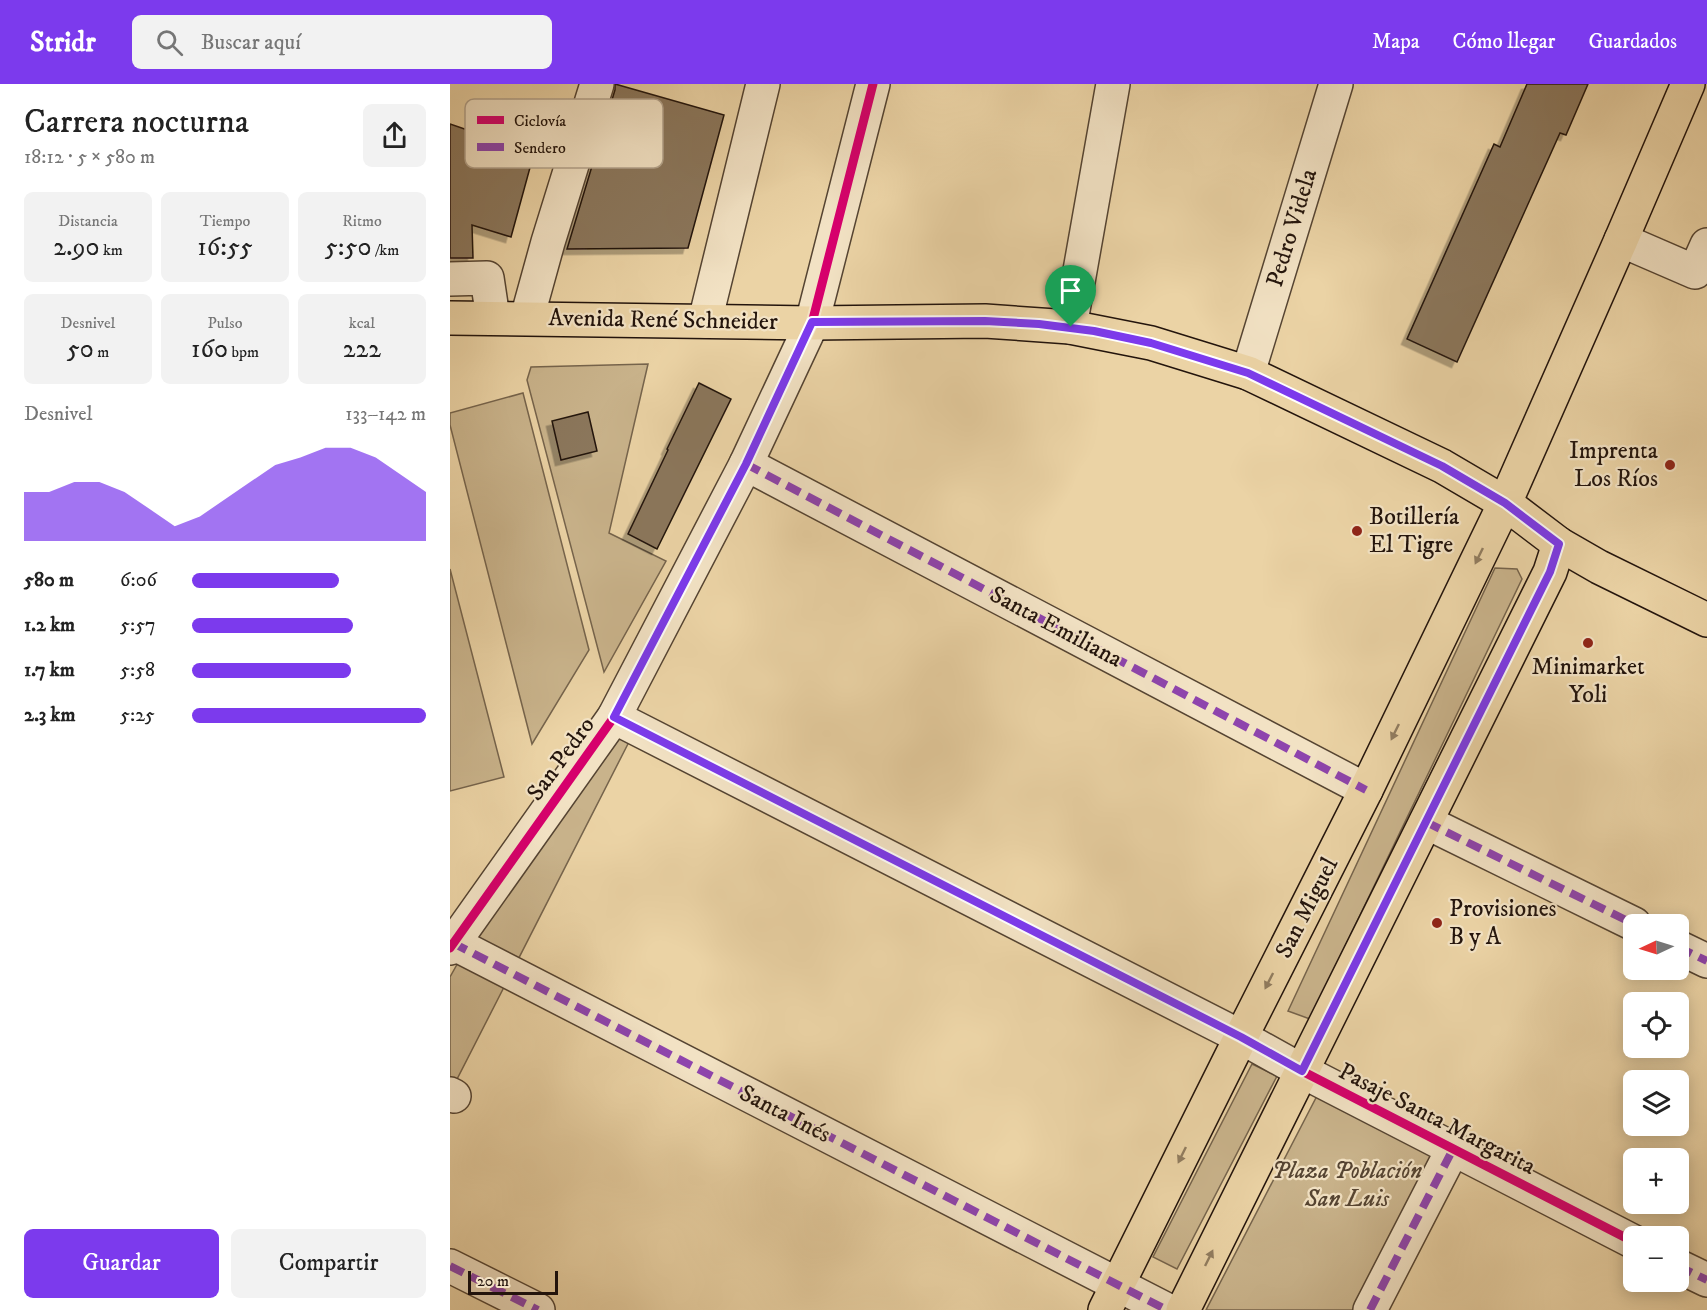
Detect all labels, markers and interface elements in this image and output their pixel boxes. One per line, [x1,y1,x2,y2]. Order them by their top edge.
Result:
search box [132,15,552,69]
text: Stridr [30,25,96,60]
icon: search [153,26,186,59]
text: Buscar aquí [201,29,301,56]
text: Mapa [1372,29,1420,55]
text: Cómo llegar [1453,29,1555,55]
text: Guardados [1588,29,1677,55]
legend [465,99,663,168]
text: Carrera nocturna [24,102,249,143]
button: share [363,104,426,167]
text: Ciclovía [514,111,566,131]
text: Sendero [514,138,566,158]
text: 18:12 · 5 × 580 m [24,145,155,170]
street label: Pedro Videla [1260,165,1324,291]
text: Distancia [58,211,118,231]
text: Tiempo [200,211,250,231]
text: Ritmo [342,211,382,231]
text: 2.90 [53,231,99,264]
text: 16:55 [197,231,253,264]
text: 5:50 [325,231,371,264]
text: km [99,240,123,260]
text: /km [371,240,399,260]
pin [1045,265,1096,327]
icon: arrive [1054,274,1087,307]
street label: Avenida René Schneider [548,303,778,337]
text: Desnivel [61,313,115,333]
text: Pulso [208,313,242,333]
text: kcal [349,313,375,333]
text: 50 [67,333,94,366]
text: 160 [191,333,228,366]
text: 222 [343,333,381,366]
text: m [94,342,109,362]
text: bpm [228,342,259,362]
text: Desnivel [24,402,93,427]
text: 133–142 m [345,402,426,427]
place label: Imprenta Los Ríos [1569,436,1659,494]
marker: Imprenta Los Ríos [1663,458,1677,472]
place label: Botillería El Tigre [1369,502,1460,560]
marker: Botillería El Tigre [1350,524,1364,538]
one-way arrow [1475,547,1485,565]
text: 580 m [24,568,74,593]
text: 6:06 [120,568,157,593]
street label: Santa Emiliana [985,580,1128,675]
text: 1.2 km [24,613,75,638]
text: 5:57 [120,613,156,638]
marker: Minimarket Yoli [1581,636,1595,650]
place label: Minimarket Yoli [1531,652,1645,710]
text: 1.7 km [24,658,75,683]
text: 5:58 [120,658,155,683]
text: 2.3 km [24,703,76,728]
text: 5:25 [120,703,155,728]
street label: San Pedro [520,711,602,807]
one-way arrow [1390,723,1399,740]
street label: San Miguel [1269,852,1345,963]
place label: Provisiones B y A [1449,894,1557,952]
north arrow [1623,914,1689,980]
map controls [1623,914,1689,1292]
marker: Provisiones B y A [1430,916,1444,930]
one-way arrow [1265,972,1275,990]
button: locate [1623,992,1689,1058]
street label: Pasaje Santa Margarita [1333,1056,1541,1182]
button: layers [1623,1070,1689,1136]
street label: Santa Inés [734,1078,836,1150]
one-way arrow [1177,1147,1187,1164]
button: + [1623,1148,1689,1214]
park label: Plaza Población San Luis [1272,1156,1422,1214]
button: − [1623,1226,1689,1292]
button: Guardar [24,1229,219,1298]
button: Compartir [231,1229,426,1298]
one-way arrow [1204,1249,1214,1266]
scale bar [468,1268,558,1296]
text: 20 m [477,1271,509,1291]

